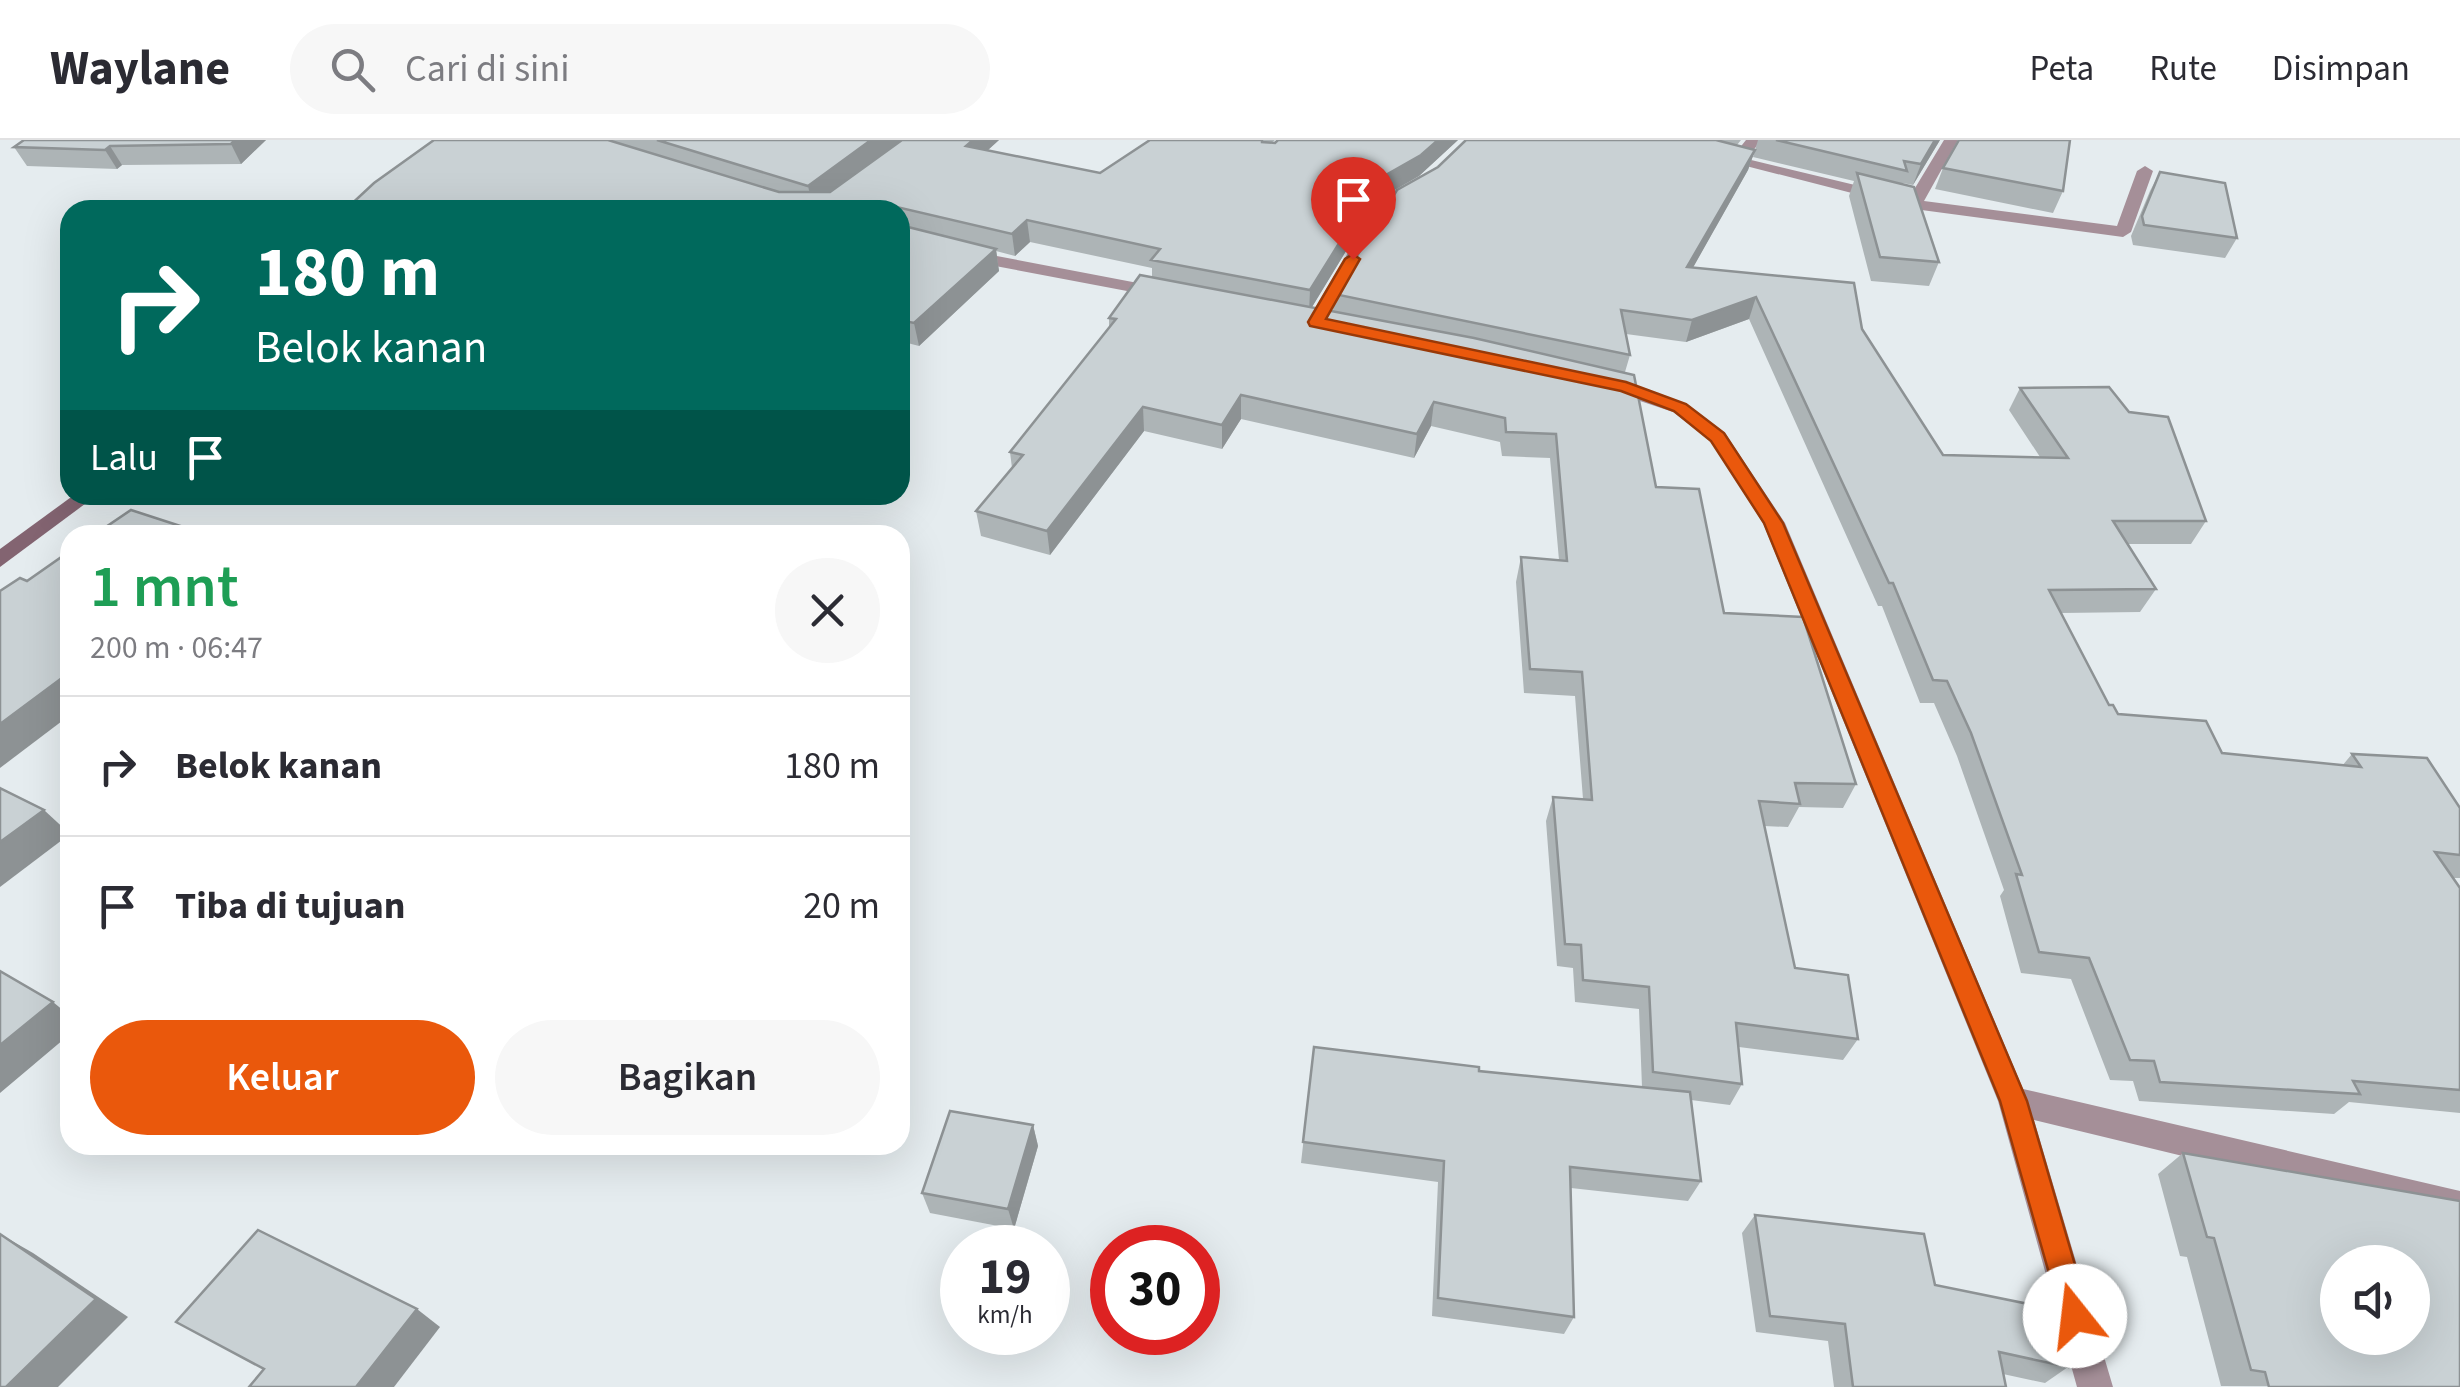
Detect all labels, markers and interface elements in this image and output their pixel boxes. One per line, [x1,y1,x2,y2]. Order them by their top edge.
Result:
search box [290,24,990,114]
text: Waylane [50,35,230,103]
icon: search [325,42,380,97]
text: Cari di sini [405,42,570,96]
text: Peta [2029,44,2094,94]
text: Rute [2149,44,2217,94]
text: Disimpan [2272,44,2410,94]
pin [1311,157,1396,260]
icon: arrive [1326,172,1381,227]
text: 180 m [255,223,440,323]
icon: right [90,240,220,370]
text: Belok kanan [255,316,487,380]
icon: arrive [178,430,233,485]
text: Lalu [90,431,158,485]
text: 1 mnt [90,545,239,630]
button: close [775,558,880,663]
text: 200 m · 06:47 [90,625,263,671]
icon: right [90,739,145,794]
text: Belok kanan [175,739,382,793]
text: 180 m [784,739,880,793]
icon: arrive [90,879,145,934]
text: Tiba di tujuan [175,879,406,933]
text: 20 m [803,879,880,933]
button: Keluar [90,1020,475,1135]
button: Bagikan [495,1020,880,1135]
speed limit sign: 30 [1090,1225,1220,1355]
text: 19 [979,1242,1031,1313]
map controls [2320,1245,2430,1355]
button: sound [2320,1245,2430,1355]
position arrow [2023,1264,2127,1368]
text: km/h [977,1297,1033,1333]

